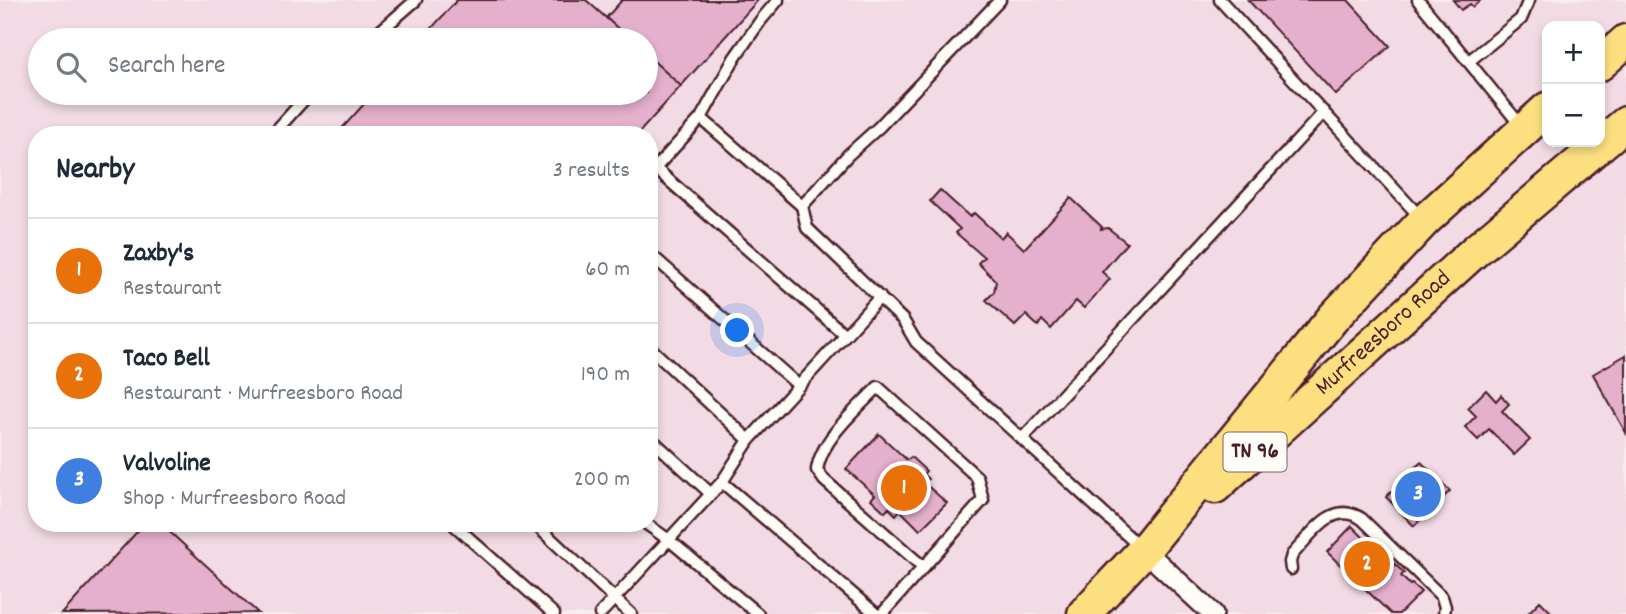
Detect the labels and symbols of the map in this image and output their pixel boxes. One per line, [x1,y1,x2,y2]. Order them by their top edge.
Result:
street label: Murfreesboro Road [1308,263,1459,405]
your location [720,313,754,347]
road number: TN 96 [1224,432,1286,472]
pin: 1 [881,462,927,514]
pin: 3 [1395,468,1441,520]
pin: 2 [1344,538,1390,590]

